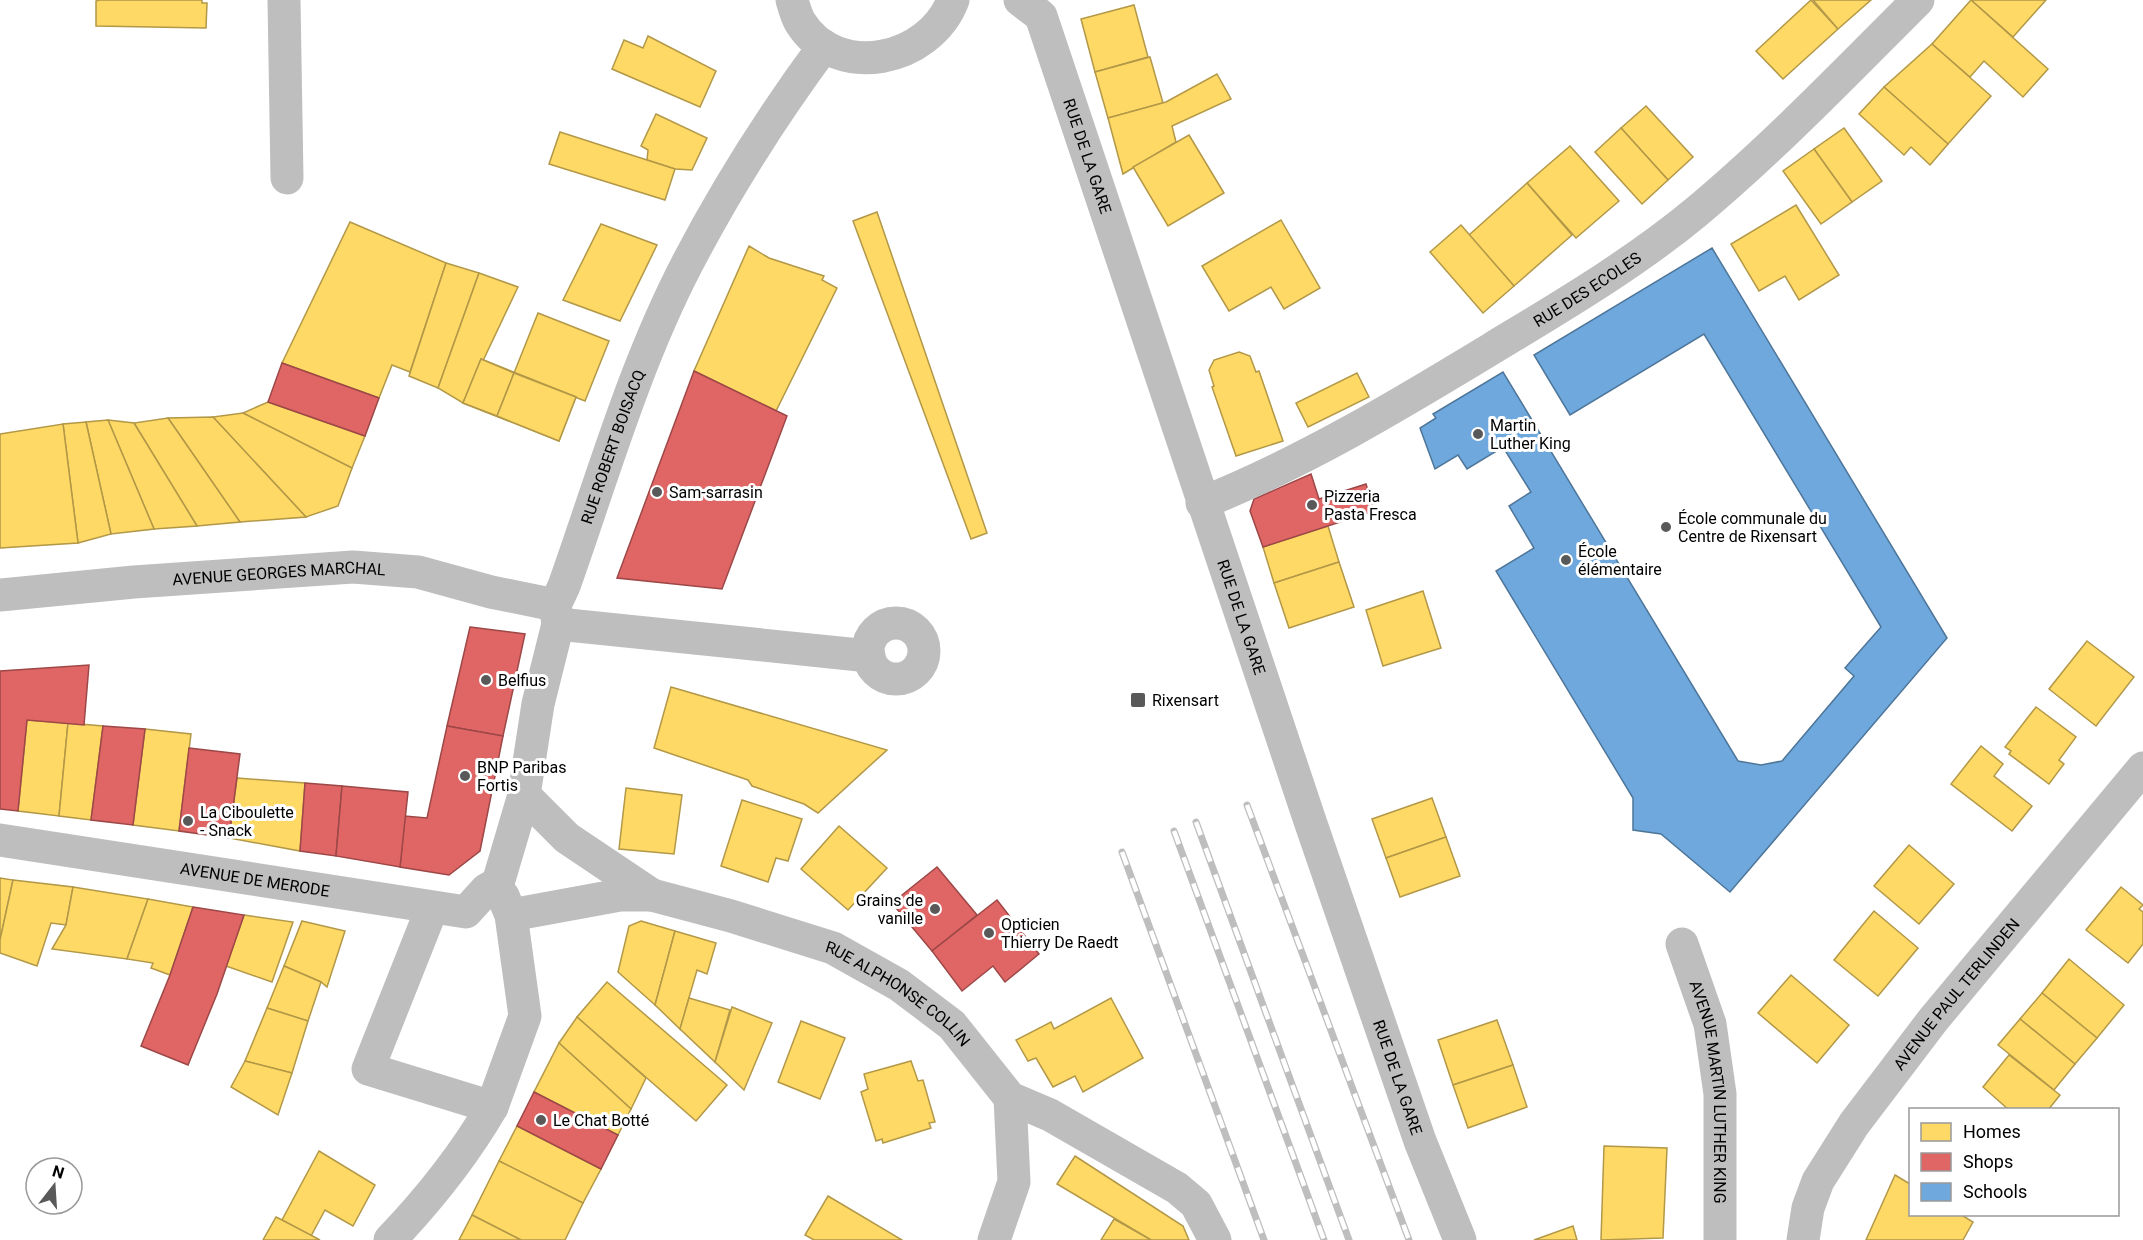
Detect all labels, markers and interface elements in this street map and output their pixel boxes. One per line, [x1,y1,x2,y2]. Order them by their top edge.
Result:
street label: RUE DE LA GARE [1059,96,1115,216]
street label: RUE DES ECOLES [1530,248,1645,331]
street label: RUE ROBERT BOISACQ [577,367,649,527]
place label: Martin Luther King [1490,416,1571,453]
marker: Martin Luther King [1471,427,1485,441]
place label: Sam-sarrasin [669,483,763,502]
marker: Sam-sarrasin [650,485,664,499]
place label: Pizzeria Pasta Fresca [1324,487,1417,524]
marker: Pizzeria Pasta Fresca [1305,498,1319,512]
place label: École communale du Centre de Rixensart [1678,509,1827,546]
marker: École communale du Centre de Rixensart [1659,520,1673,534]
place label: École élémentaire [1578,542,1662,579]
marker: École élémentaire [1559,553,1573,567]
street label: RUE DE LA GARE [1213,557,1269,677]
street label: AVENUE GEORGES MARCHAL [172,558,387,589]
place label: Belfius [498,671,546,690]
marker: Belfius [479,673,493,687]
marker: Rixensart [1129,691,1147,709]
place label: Rixensart [1152,691,1219,710]
place label: BNP Paribas Fortis [477,758,566,795]
marker: BNP Paribas Fortis [458,769,472,783]
place label: La Ciboulette - Snack [200,803,294,840]
marker: La Ciboulette - Snack [181,814,195,828]
street label: AVENUE DE MERODE [179,859,331,901]
place label: Grains de vanille [856,891,923,928]
marker: Grains de vanille [928,902,942,916]
place label: Opticien Thierry De Raedt [1001,915,1119,952]
street label: AVENUE PAUL TERLINDEN [1889,915,2024,1074]
marker: Opticien Thierry De Raedt [982,926,996,940]
street label: RUE ALPHONSE COLLIN [823,937,974,1050]
street label: AVENUE MARTIN LUTHER KING [1685,978,1729,1204]
street label: RUE DE LA GARE [1369,1017,1426,1137]
legend [1909,1108,2119,1216]
place label: Le Chat Botté [553,1111,649,1130]
marker: Le Chat Botté [534,1113,548,1127]
text: Homes [1963,1121,2021,1142]
text: Shops [1963,1151,2013,1172]
north arrow [24,1156,84,1216]
text: N [50,1161,66,1183]
text: Schools [1963,1181,2027,1202]

